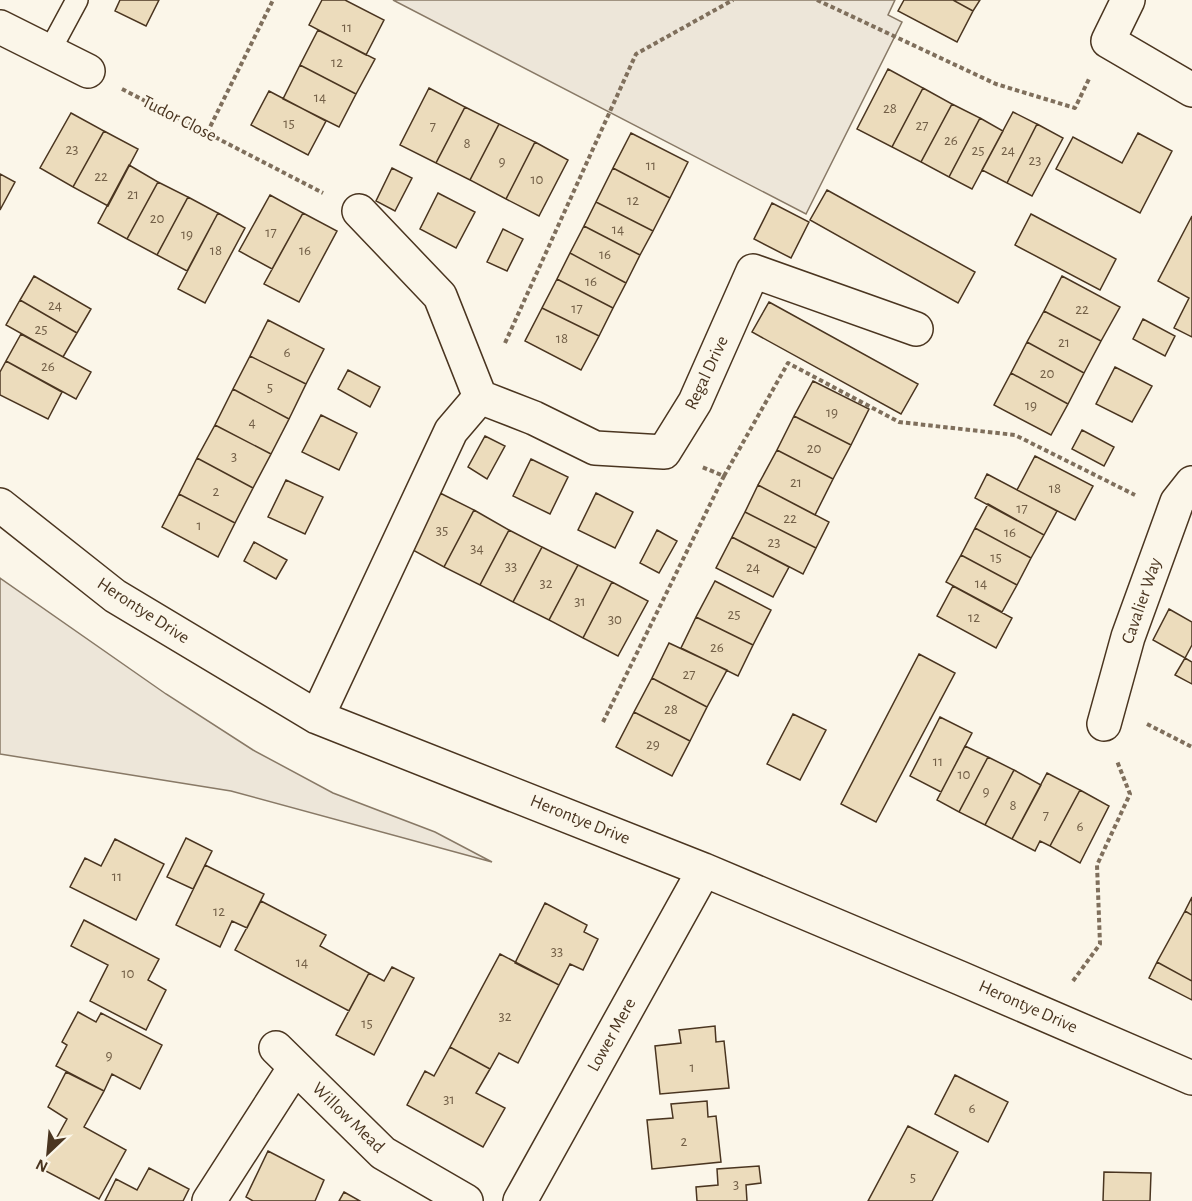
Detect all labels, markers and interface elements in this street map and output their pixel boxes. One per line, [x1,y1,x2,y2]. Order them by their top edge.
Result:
house number: 11 [342,20,352,35]
house number: 12 [331,55,343,70]
house number: 14 [314,90,326,105]
street label: Tudor Close [139,93,219,145]
house number: 28 [883,101,897,116]
house number: 15 [283,116,295,131]
house number: 27 [915,118,929,133]
house number: 7 [430,119,436,134]
house number: 26 [944,133,958,148]
house number: 8 [463,136,471,151]
house number: 23 [65,142,79,157]
house number: 25 [971,143,985,158]
house number: 24 [1001,143,1015,158]
house number: 23 [1028,153,1042,168]
house number: 9 [498,154,506,169]
house number: 11 [646,158,656,173]
house number: 22 [94,169,108,184]
house number: 10 [530,172,544,187]
house number: 21 [127,187,139,202]
house number: 12 [627,193,639,208]
house number: 20 [150,211,164,226]
house number: 14 [612,222,624,237]
house number: 17 [265,225,277,240]
house number: 19 [181,227,193,242]
house number: 18 [210,243,222,258]
house number: 16 [299,243,311,258]
house number: 16 [599,247,611,262]
house number: 16 [585,274,597,289]
house number: 24 [48,298,62,313]
house number: 17 [571,301,583,316]
house number: 22 [1075,302,1089,317]
house number: 25 [34,322,48,337]
house number: 18 [556,331,568,346]
street label: Regal Drive [682,333,732,413]
house number: 21 [1058,335,1070,350]
house number: 6 [283,345,291,360]
house number: 26 [41,359,55,374]
house number: 20 [1040,366,1054,381]
house number: 5 [267,380,273,395]
house number: 19 [1025,398,1037,413]
house number: 19 [826,405,838,420]
house number: 4 [248,415,256,430]
house number: 20 [807,441,821,456]
house number: 3 [231,449,237,464]
house number: 21 [790,475,802,490]
house number: 18 [1049,481,1061,496]
house number: 2 [213,484,220,499]
house number: 17 [1016,501,1028,516]
house number: 22 [783,511,797,526]
house number: 1 [196,518,202,533]
house number: 35 [436,523,448,538]
house number: 16 [1004,525,1016,540]
house number: 23 [767,535,781,550]
house number: 34 [470,541,484,556]
house number: 15 [990,550,1002,565]
street label: Cavalier Way [1119,555,1165,646]
house number: 33 [505,559,517,574]
house number: 24 [746,560,760,575]
street label: Herontye Drive [94,575,192,647]
house number: 32 [539,576,553,591]
house number: 14 [975,576,987,591]
house number: 31 [574,594,586,609]
house number: 25 [727,607,741,622]
house number: 12 [968,610,980,625]
house number: 30 [608,612,622,627]
house number: 26 [710,640,724,655]
house number: 27 [682,667,696,682]
house number: 28 [664,702,678,717]
house number: 29 [646,737,660,752]
house number: 11 [933,754,943,769]
house number: 10 [957,767,971,782]
house number: 9 [982,784,990,799]
street label: Herontye Drive [528,792,632,848]
house number: 8 [1009,798,1017,813]
house number: 7 [1043,808,1049,823]
house number: 6 [1076,819,1084,834]
house number: 11 [112,869,122,884]
house number: 12 [213,904,225,919]
house number: 33 [551,944,563,959]
house number: 14 [296,955,308,970]
house number: 10 [121,966,135,981]
street label: Herontye Drive [976,977,1080,1037]
street label: Lower Mere [584,995,640,1075]
house number: 32 [498,1009,512,1024]
house number: 15 [361,1016,373,1031]
house number: 9 [105,1048,113,1063]
house number: 1 [689,1060,695,1075]
street label: Willow Mead [308,1079,388,1157]
house number: 31 [443,1092,455,1107]
house number: 6 [968,1101,976,1116]
north arrow [18,1123,78,1183]
house number: 2 [681,1134,688,1149]
text: N [33,1156,50,1175]
house number: 5 [910,1170,916,1185]
house number: 3 [733,1177,739,1192]

